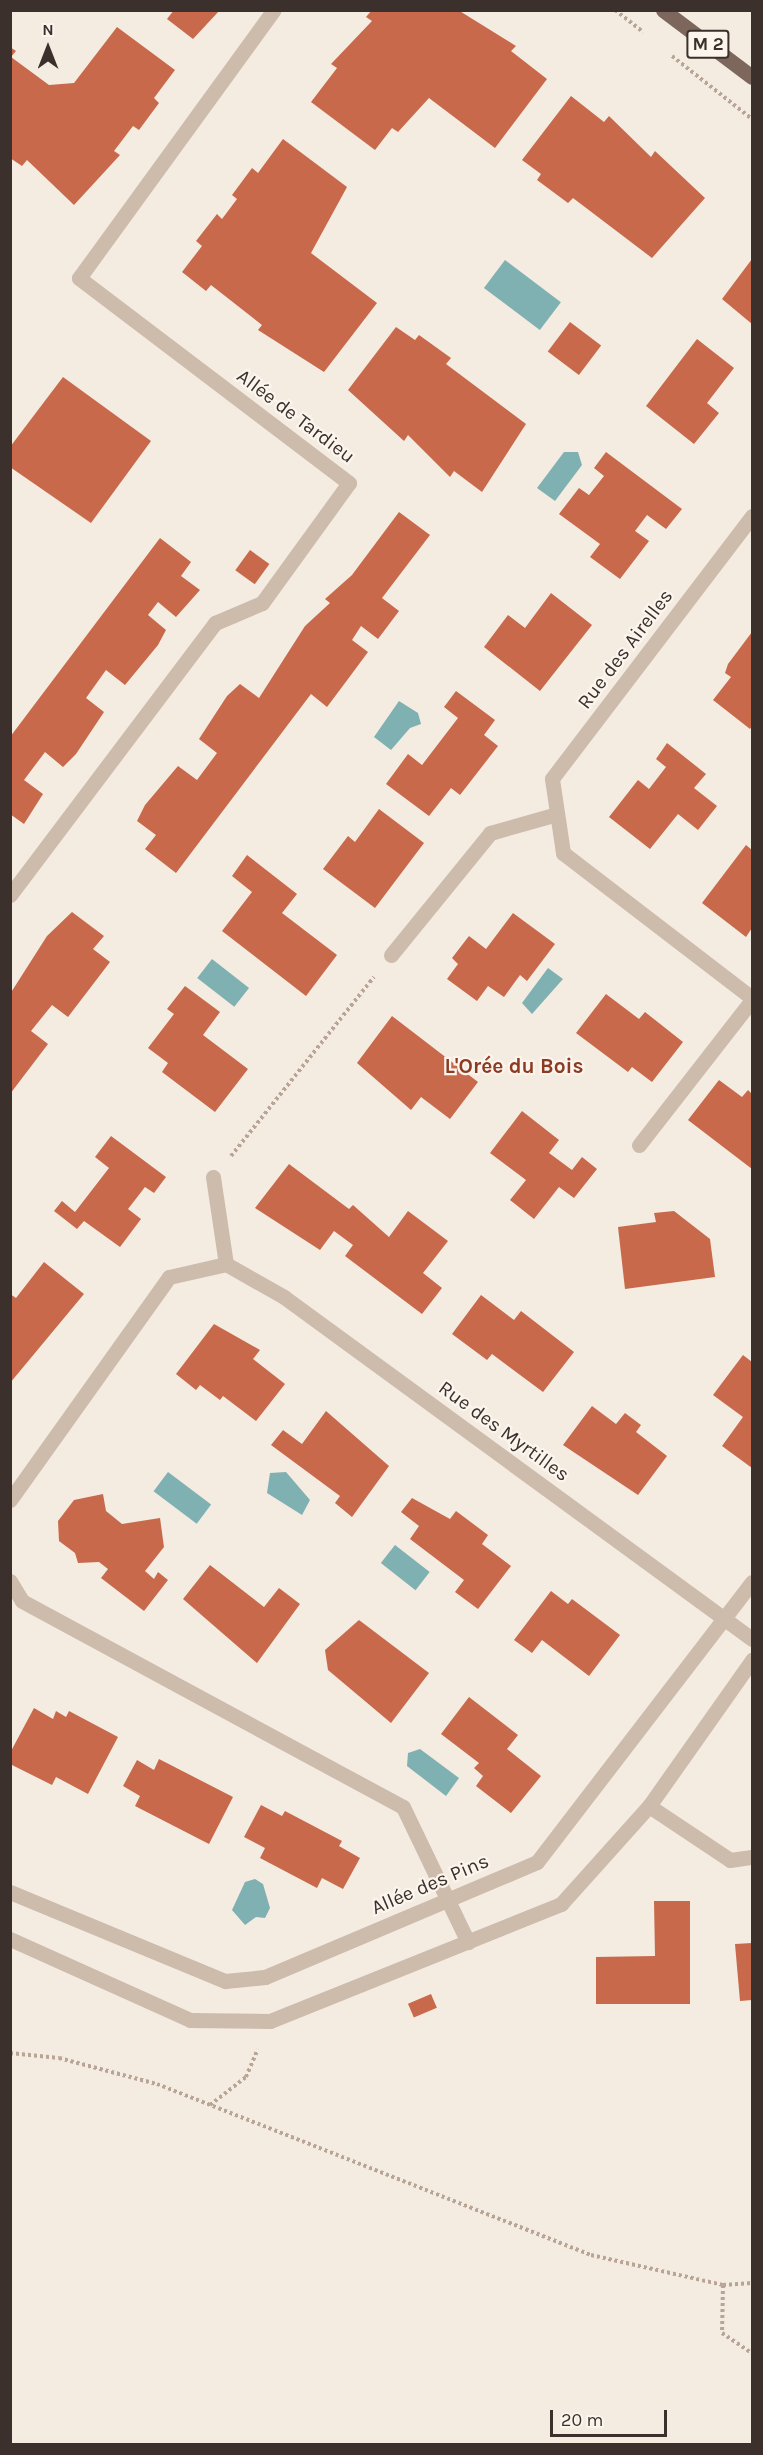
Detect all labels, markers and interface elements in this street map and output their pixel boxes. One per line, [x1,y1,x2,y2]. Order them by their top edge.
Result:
north arrow [18,18,78,78]
text: N [42,20,54,39]
road number: M 2 [686,29,730,59]
street label: Allée de Tardieu [232,364,360,468]
street label: Rue des Airelles [572,584,678,714]
district label: L'Orée du Bois [444,1053,584,1079]
street label: Rue des Myrtilles [434,1376,574,1486]
street label: Allée des Pins [368,1849,492,1919]
scale bar [553,2398,670,2436]
text: 20 m [561,2409,603,2431]

